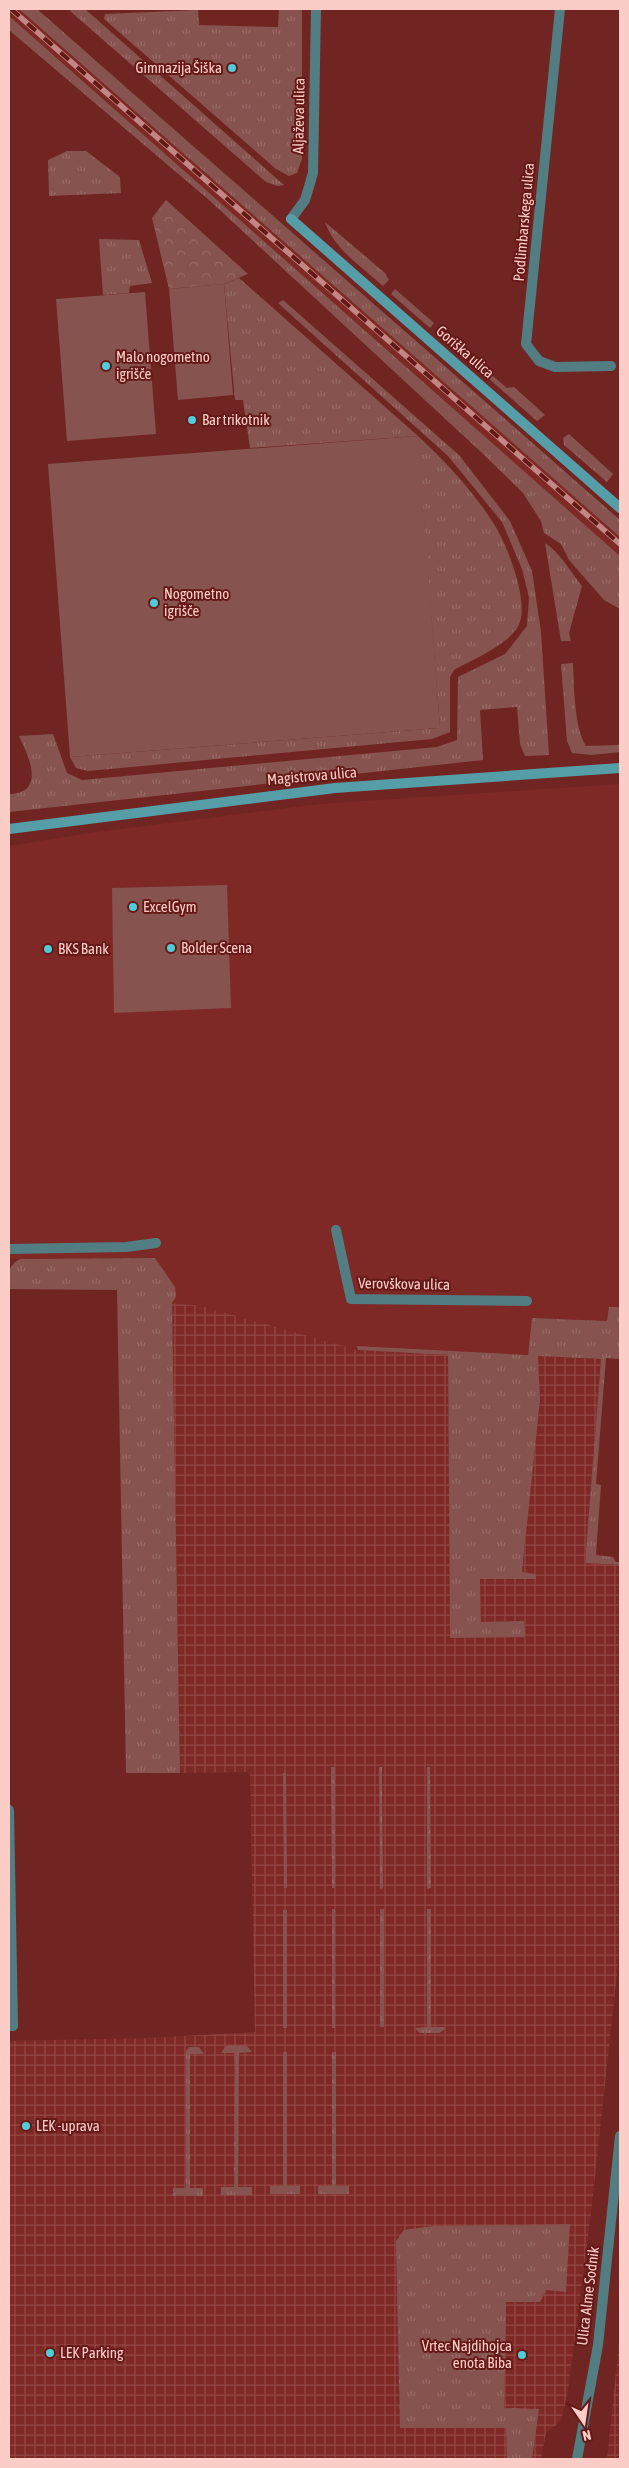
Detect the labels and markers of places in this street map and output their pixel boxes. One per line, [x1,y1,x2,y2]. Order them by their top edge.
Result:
place label: Gimnazija Šiška [136,59,222,76]
marker: Gimnazija Šiška [226,62,238,74]
place label: Malo nogometno igrišče [116,348,210,382]
marker: Malo nogometno igrišče [100,360,112,372]
place label: Bar trikotnik [202,411,270,428]
marker: Bar trikotnik [186,414,198,426]
place label: Nogometno igrišče [164,585,229,619]
marker: Nogometno igrišče [148,597,160,609]
place label: ExcelGym [143,898,197,915]
marker: ExcelGym [127,901,139,913]
place label: Bolder Scena [181,939,252,956]
place label: BKS Bank [58,940,109,957]
marker: Bolder Scena [165,942,177,954]
marker: BKS Bank [42,943,54,955]
place label: LEK -uprava [36,2117,100,2134]
marker: LEK -uprava [20,2120,32,2132]
place label: Vrtec Najdihojca enota Biba [422,2337,512,2371]
place label: LEK Parking [60,2344,124,2361]
marker: LEK Parking [44,2347,56,2359]
marker: Vrtec Najdihojca enota Biba [516,2349,528,2361]

